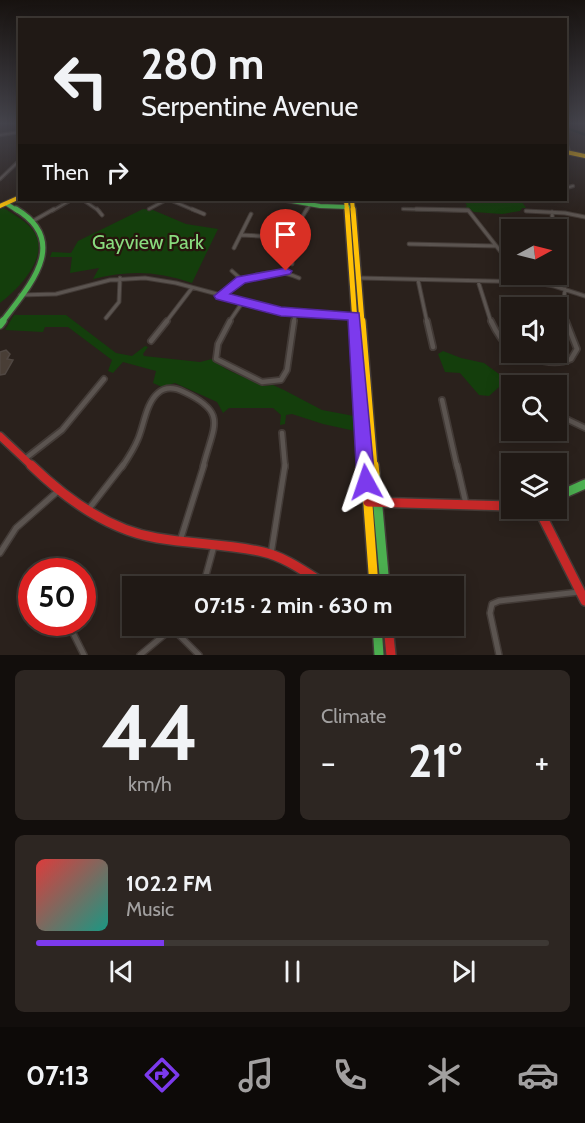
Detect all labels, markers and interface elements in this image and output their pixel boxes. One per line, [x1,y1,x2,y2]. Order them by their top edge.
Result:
text: 280 m [141,38,264,90]
icon: left [42,42,120,120]
text: Serpentine Avenue [141,90,358,123]
icon: right [101,156,134,189]
text: Then [42,159,89,186]
pin [260,209,311,271]
icon: arrive [269,218,302,251]
north arrow [501,219,567,285]
map controls [501,219,567,519]
park label: Gayview Park [92,230,204,254]
button: sound [501,297,567,363]
button: search [501,375,567,441]
position arrow [334,450,398,514]
button: layers [501,453,567,519]
speed limit sign: 50 [18,558,96,636]
text: 07:15 · 2 min · 630 m [194,592,392,619]
text: 44 [102,685,198,780]
text: Climate [321,704,386,728]
text: 21° [408,734,462,788]
text: − [321,742,336,782]
text: + [534,742,549,782]
text: km/h [128,772,172,796]
text: 102.2 FM [126,870,212,897]
text: Music [126,897,174,921]
icon: previous [105,955,138,988]
icon: pause [276,955,309,988]
icon: next [447,955,480,988]
icon: directions [141,1054,183,1096]
icon: music [235,1054,277,1096]
icon: phone [329,1054,371,1096]
icon: climate [423,1054,465,1096]
icon: car [517,1054,559,1096]
text: 07:13 [26,1059,89,1092]

